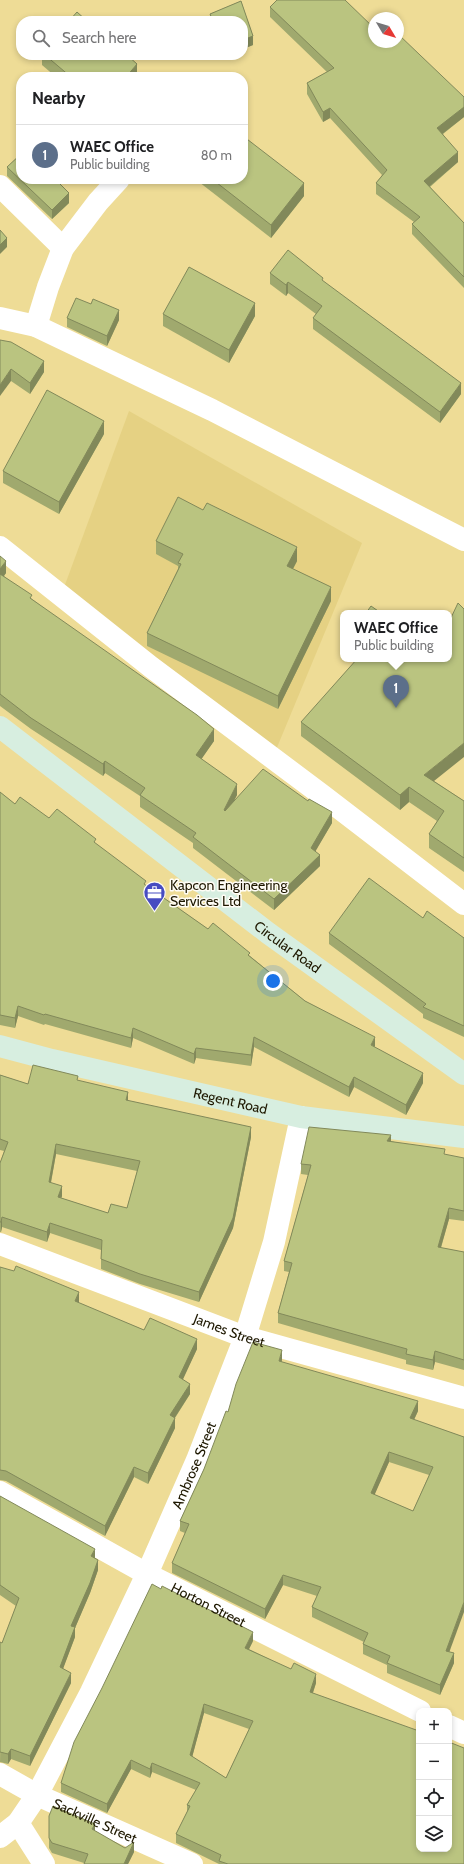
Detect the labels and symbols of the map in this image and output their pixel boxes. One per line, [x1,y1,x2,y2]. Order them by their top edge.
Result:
north arrow [368,12,404,48]
pin: 1 [383,675,409,708]
place label: Kapcon Engineering Services Ltd [170,876,288,910]
office icon: Kapcon Engineering Services Ltd [141,880,167,913]
street label: Circular Road [251,917,324,977]
your location [263,971,283,991]
street label: Regent Road [192,1084,269,1118]
street label: James Street [190,1309,267,1351]
street label: Ambrose Street [168,1419,220,1512]
street label: Horton Street [168,1579,249,1631]
street label: Sackville Street [50,1794,140,1848]

